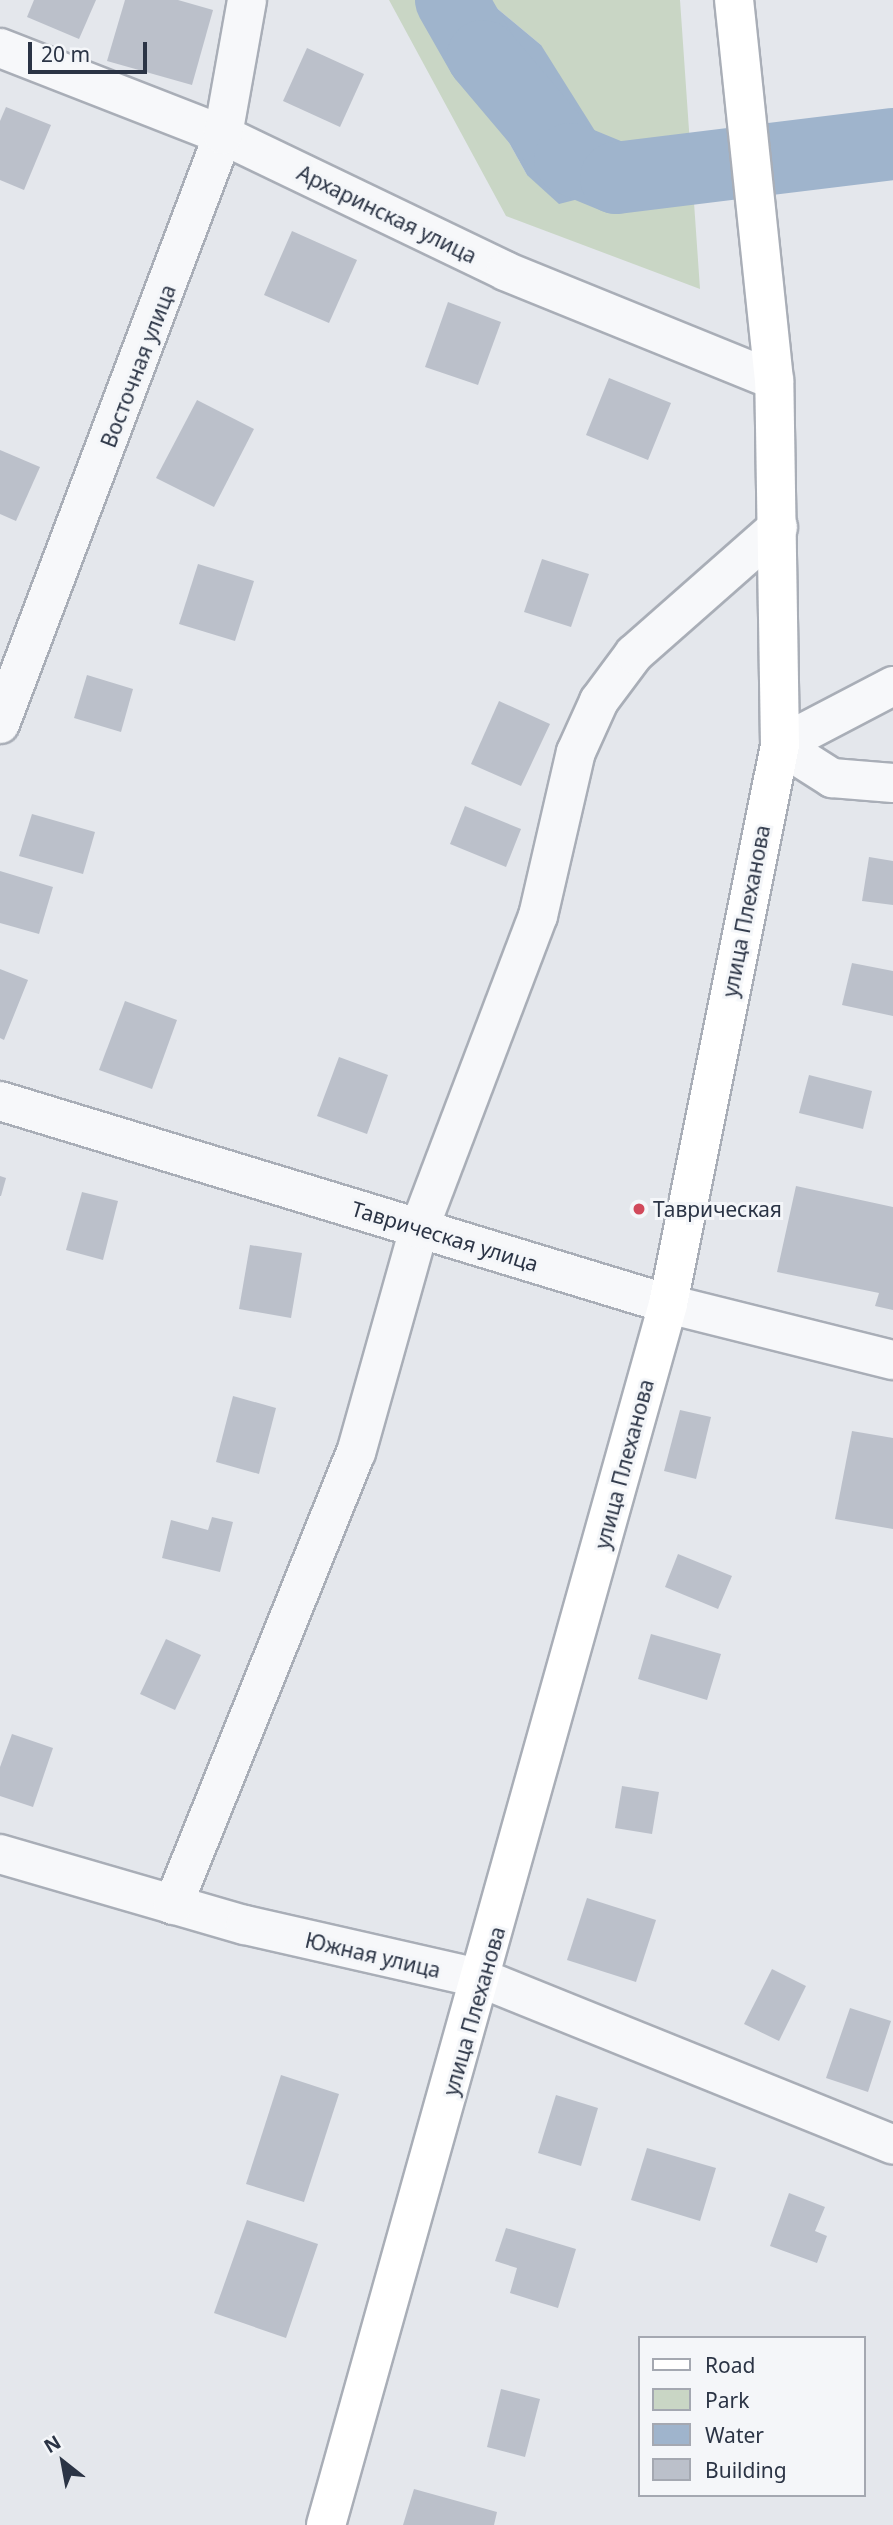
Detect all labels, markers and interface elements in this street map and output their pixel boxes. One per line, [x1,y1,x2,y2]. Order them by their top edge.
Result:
scale bar [32,28,150,72]
text: 20 m [41,40,90,68]
street label: Архаринская улица [293,160,481,268]
street label: Восточная улица [95,281,181,451]
street label: улица Плеханова [717,823,775,999]
street label: Таврическая улица [349,1196,541,1276]
place label: Таврическая [653,1196,782,1222]
marker: Таврическая [631,1201,647,1217]
street label: улица Плеханова [589,1376,659,1552]
street label: улица Плеханова [438,1924,510,2098]
street label: Южная улица [303,1927,443,1983]
legend [638,2336,865,2497]
text: Road [705,2351,755,2379]
text: Park [705,2386,749,2414]
text: Water [705,2421,764,2449]
north arrow [28,2427,98,2497]
text: N [39,2429,65,2459]
text: Building [705,2456,787,2484]

